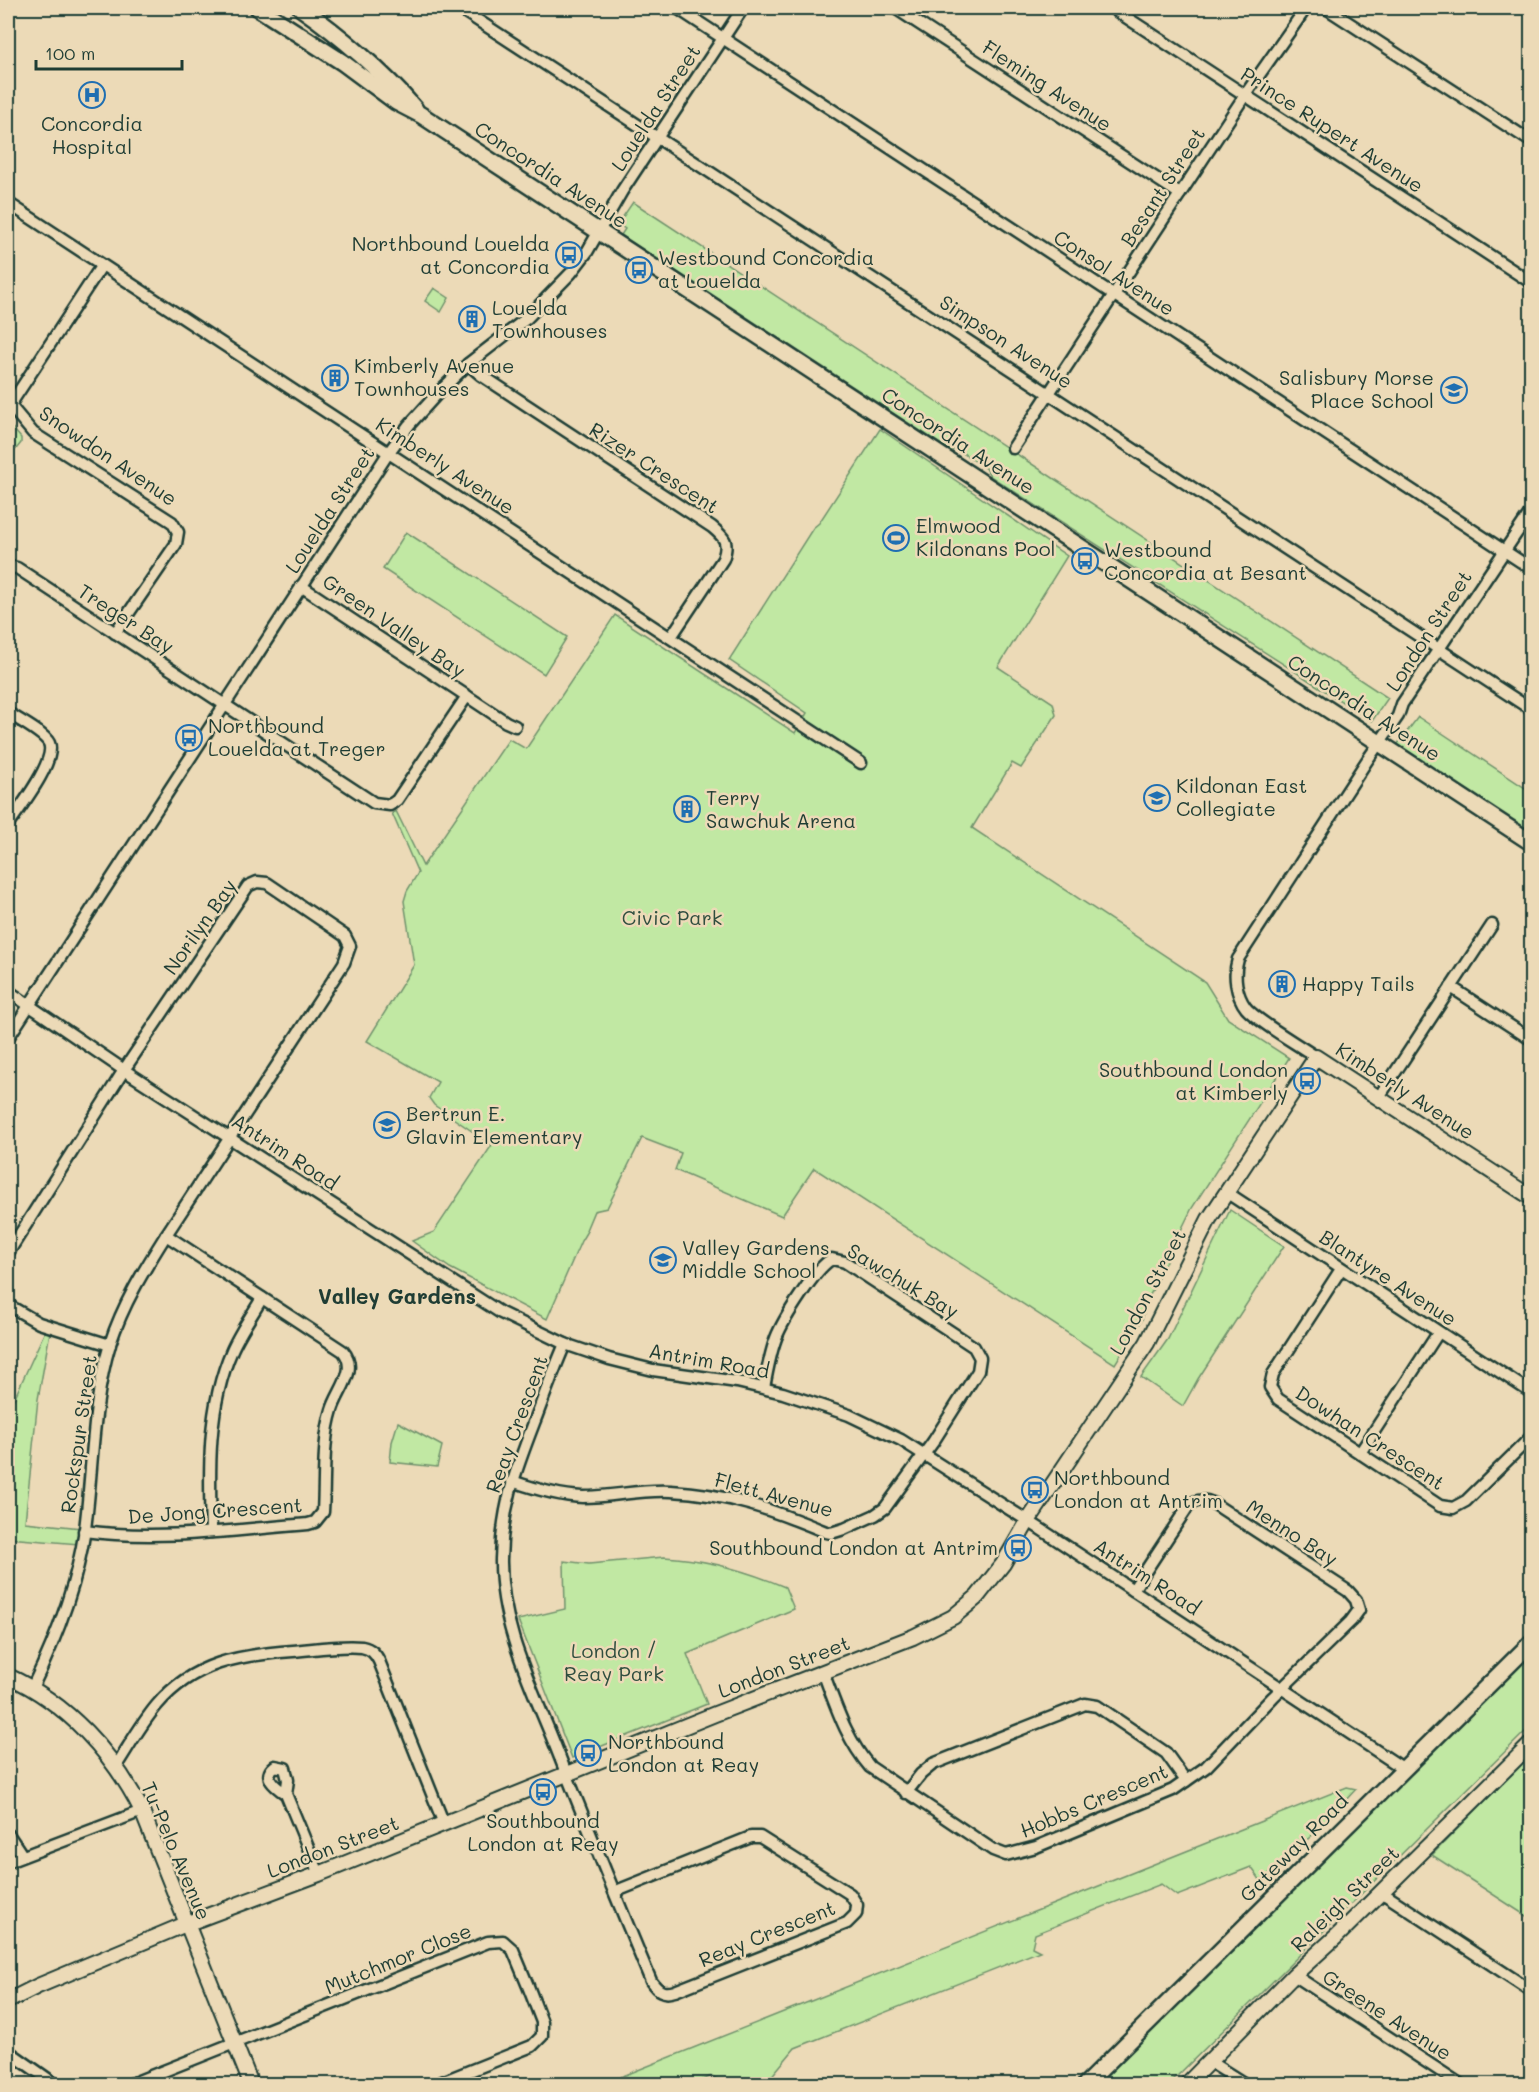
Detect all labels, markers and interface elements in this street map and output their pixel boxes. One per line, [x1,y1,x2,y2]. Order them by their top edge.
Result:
scale bar [36,33,182,71]
street label: Fleming Avenue [978,34,1117,137]
street label: Louelda Street [605,39,706,176]
text: 100 m [45,41,95,65]
street label: Prince Rupert Avenue [1236,60,1429,198]
hospital icon: Concordia Hospital [77,80,107,110]
place label: Concordia Hospital [41,110,143,159]
street label: Concordia Avenue [470,115,633,233]
street label: Besant Street [1114,122,1210,251]
street label: Consol Avenue [1049,223,1180,321]
place label: Northbound Louelda at Concordia [352,230,550,279]
bus stop icon: Northbound Louelda at Concordia [554,240,584,270]
place label: Westbound Concordia at Louelda [658,244,874,293]
bus stop icon: Westbound Concordia at Louelda [624,255,654,285]
street label: Simpson Avenue [935,288,1078,394]
place label: Louelda Townhouses [492,294,608,343]
building icon: Louelda Townhouses [457,304,487,334]
place label: Kimberly Avenue Townhouses [354,352,514,401]
building icon: Kimberly Avenue Townhouses [320,363,350,393]
place label: Salisbury Morse Place School [1279,364,1434,413]
school or university icon: Salisbury Morse Place School [1439,375,1469,405]
street label: Concordia Avenue [877,381,1040,499]
street label: Snowdon Avenue [35,399,183,511]
street label: Kimberly Avenue [371,411,520,520]
street label: Rizer Crescent [585,416,724,519]
street label: Louelda Street [279,441,380,578]
place label: Elmwood Kildonans Pool [916,512,1056,561]
sports icon: Elmwood Kildonans Pool [881,523,911,553]
place label: Westbound Concordia at Besant [1104,536,1307,585]
bus stop icon: Westbound Concordia at Besant [1070,546,1100,576]
street label: London Street [1379,565,1477,696]
street label: Green Valley Bay [318,568,471,683]
street label: Treger Bay [74,577,179,659]
street label: Concordia Avenue [1283,648,1446,766]
place label: Northbound Louelda at Treger [208,712,386,761]
bus stop icon: Northbound Louelda at Treger [174,723,204,753]
place label: Kildonan East Collegiate [1176,772,1307,821]
school or university icon: Kildonan East Collegiate [1142,783,1172,813]
place label: Terry Sawchuk Arena [706,784,856,833]
building icon: Terry Sawchuk Arena [672,794,702,824]
street label: Norilyn Bay [157,873,242,979]
park label: Civic Park [622,904,722,930]
building icon: Happy Tails [1267,969,1297,999]
place label: Happy Tails [1302,970,1415,996]
street label: Kimberly Avenue [1331,1036,1480,1145]
place label: Southbound London at Kimberly [1099,1056,1288,1105]
bus stop icon: Southbound London at Kimberly [1292,1066,1322,1096]
place label: Bertrun E. Glavin Elementary [406,1100,582,1149]
street label: Antrim Road [227,1107,344,1195]
school or university icon: Bertrun E. Glavin Elementary [372,1110,402,1140]
street label: Blantyre Avenue [1315,1223,1462,1331]
street label: London Street [1103,1224,1191,1359]
place label: Valley Gardens Middle School [682,1234,830,1283]
street label: Sawchuk Bay [843,1237,964,1324]
school or university icon: Valley Gardens Middle School [648,1245,678,1275]
district label: Valley Gardens [318,1282,476,1310]
street label: Antrim Road [647,1337,772,1383]
street label: Reay Crescent [479,1351,553,1496]
street label: Rockspur Street [54,1353,102,1515]
street label: Dowhan Crescent [1291,1379,1450,1495]
place label: Northbound London at Antrim [1054,1464,1223,1513]
street label: Flett Avenue [712,1466,836,1522]
bus stop icon: Northbound London at Antrim [1020,1475,1050,1505]
street label: De Jong Crescent [127,1491,303,1529]
street label: Menno Bay [1242,1493,1343,1571]
street label: Antrim Road [1089,1532,1206,1620]
bus stop icon: Southbound London at Antrim [1003,1533,1033,1563]
place label: Southbound London at Antrim [709,1534,998,1560]
street label: London Street [714,1629,853,1703]
park label: London / Reay Park [564,1637,664,1686]
place label: Northbound London at Reay [608,1728,759,1777]
bus stop icon: Northbound London at Reay [573,1738,603,1768]
street label: Hobbs Crescent [1016,1757,1171,1843]
bus stop icon: Southbound London at Reay [528,1777,558,1807]
street label: Tu-Pelo Avenue [136,1778,218,1924]
street label: Gateway Road [1234,1788,1353,1907]
place label: Southbound London at Reay [467,1807,619,1856]
street label: London Street [263,1809,402,1883]
street label: Raleigh Street [1284,1840,1404,1957]
street label: Reay Crescent [695,1894,839,1972]
street label: Mutchmor Close [320,1917,475,1999]
street label: Greene Avenue [1318,1963,1457,2066]

